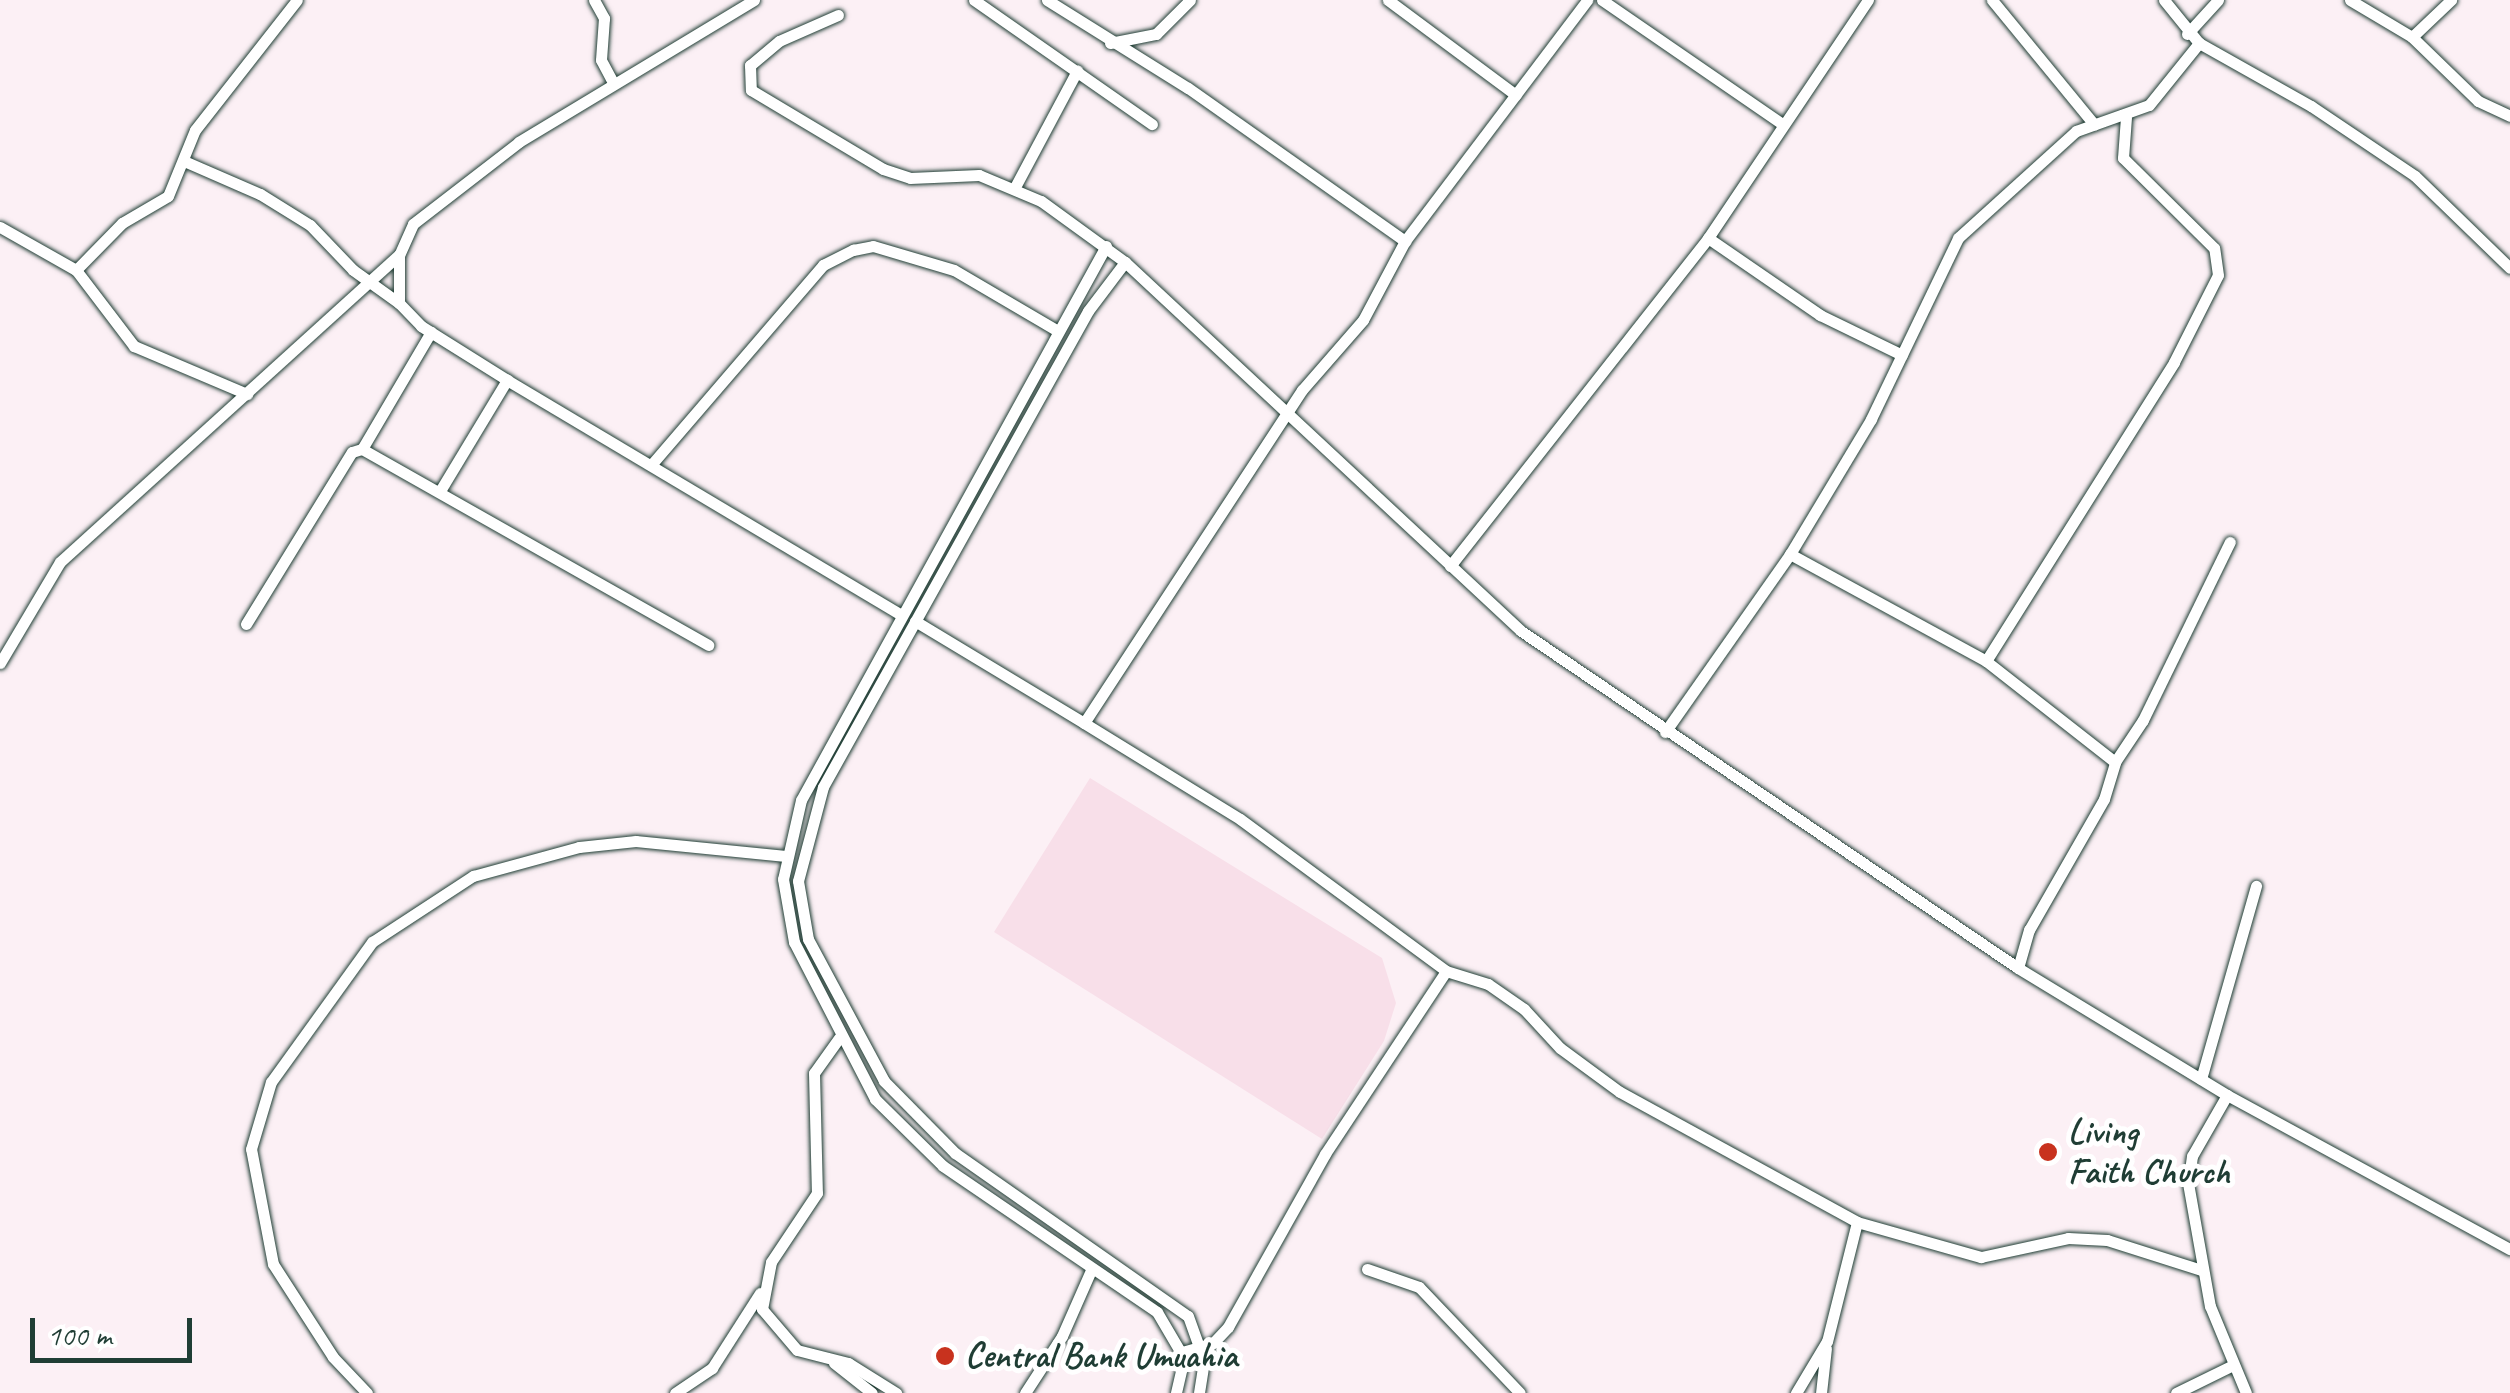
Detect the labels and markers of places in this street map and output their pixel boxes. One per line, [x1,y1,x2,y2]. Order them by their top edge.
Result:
place label: Living Faith Church [2068,1111,2231,1193]
marker: Living Faith Church [2037,1141,2059,1163]
place label: Central Bank Umuahia [965,1335,1238,1377]
marker: Central Bank Umuahia [934,1345,956,1367]

